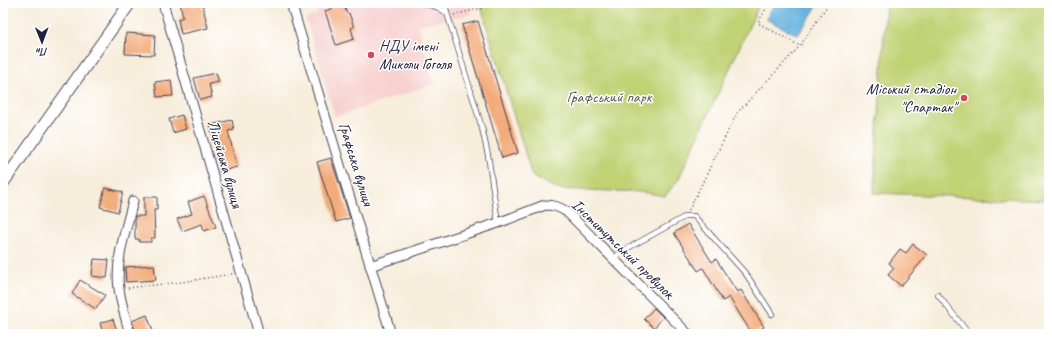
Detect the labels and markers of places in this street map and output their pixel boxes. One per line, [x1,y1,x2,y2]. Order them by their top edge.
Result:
place label: НДУ імені Миколи Гоголя [379,36,453,74]
marker: НДУ імені Миколи Гоголя [366,50,376,60]
place label: Міський стадіон "Спартак" [866,79,959,117]
marker: Міський стадіон "Спартак" [959,93,969,103]

